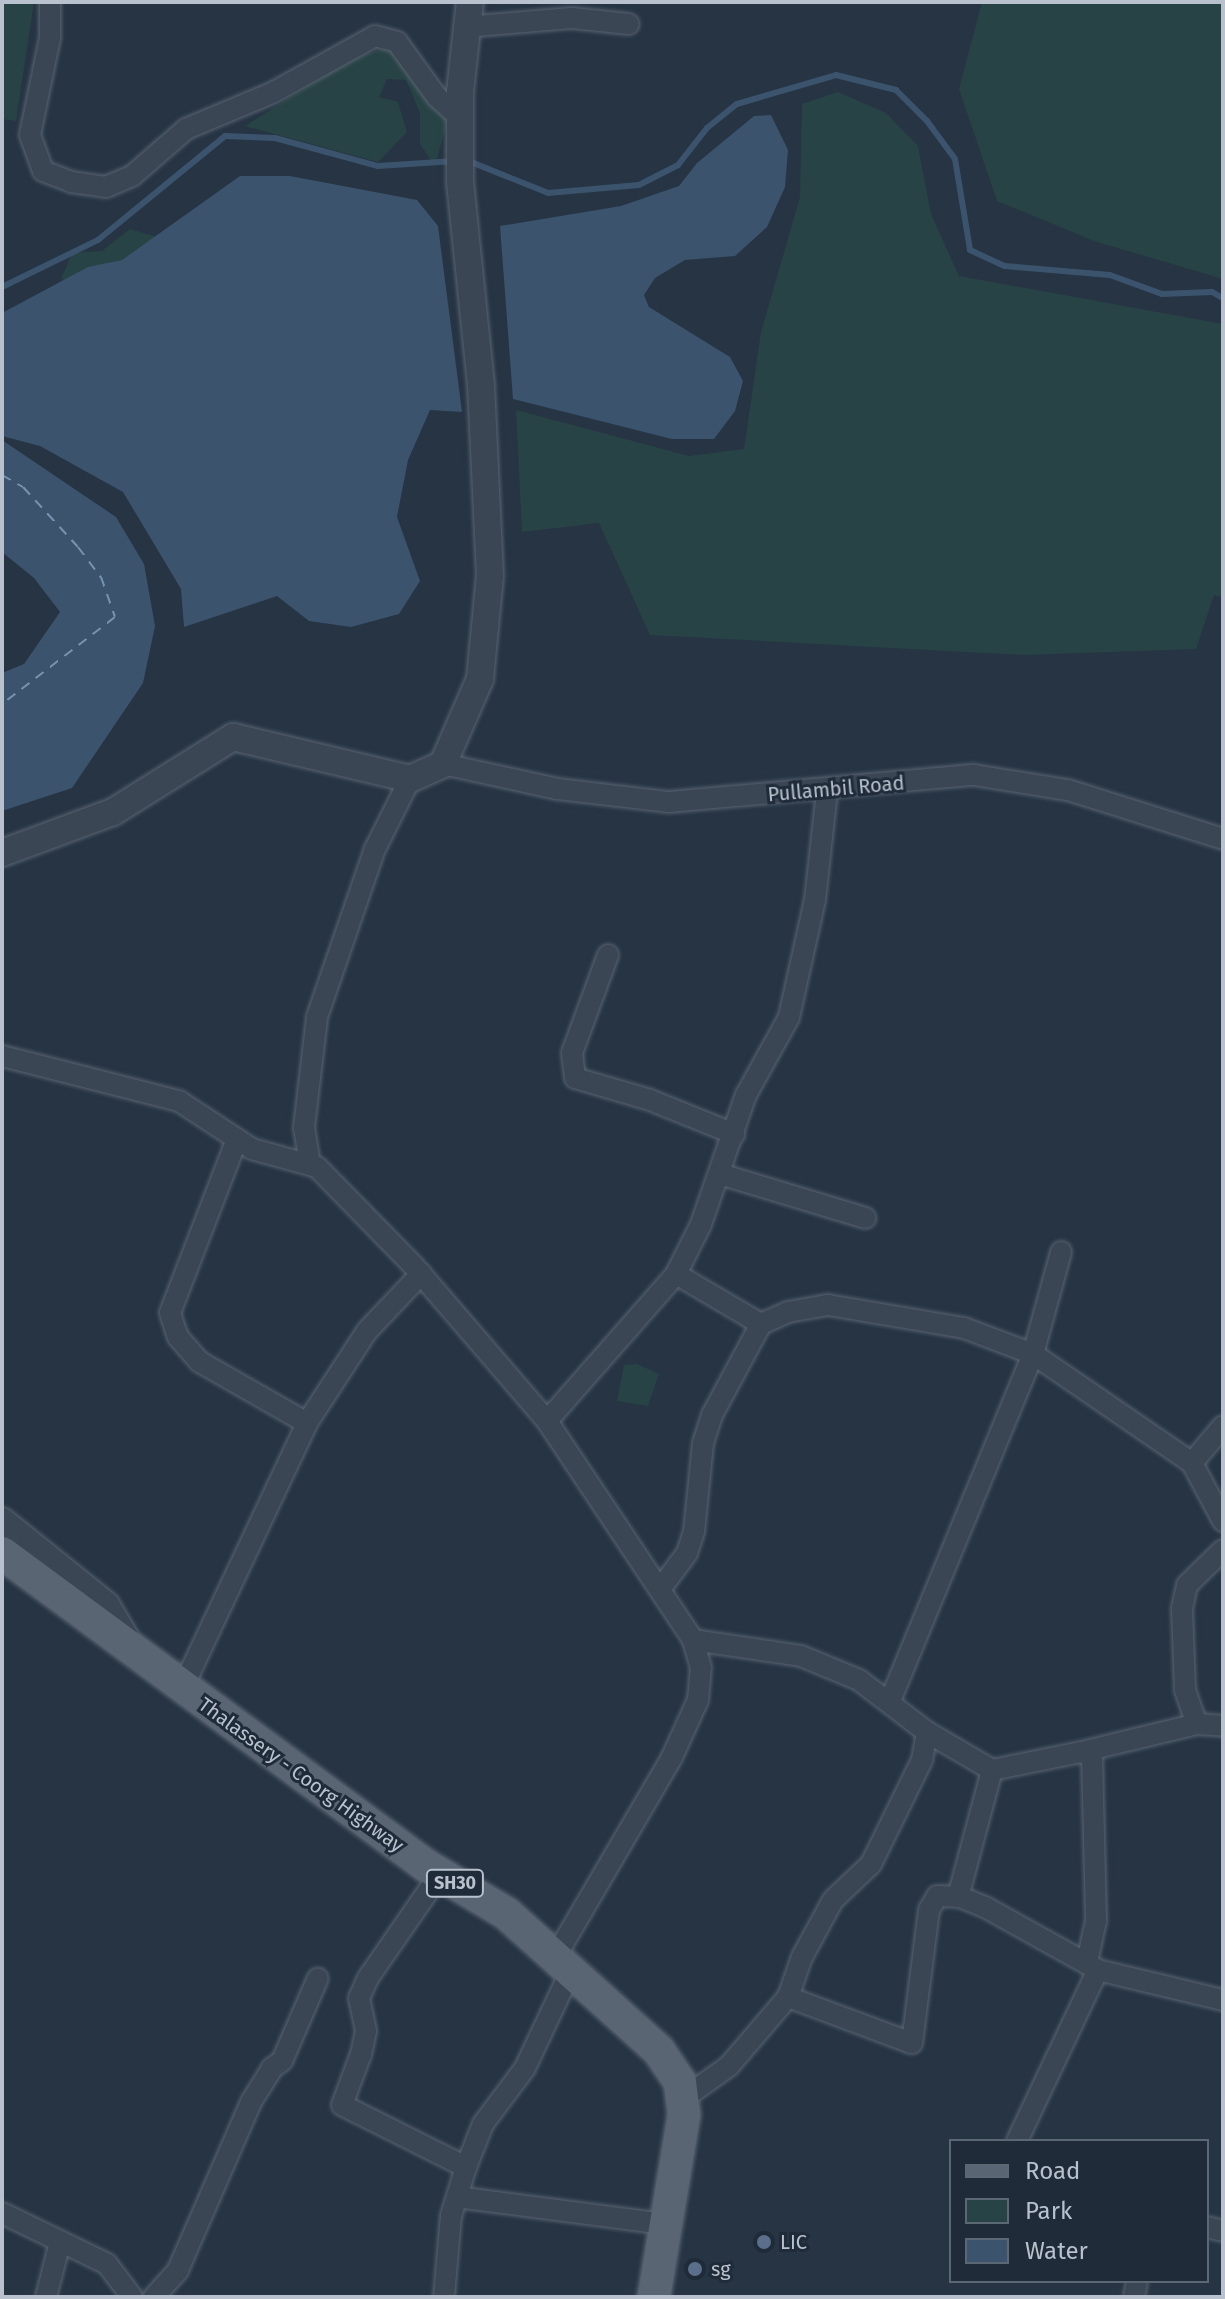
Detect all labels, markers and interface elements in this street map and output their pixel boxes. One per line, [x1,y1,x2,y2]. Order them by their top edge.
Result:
street label: Pullambil Road [767,771,905,807]
street label: Thalassery - Coorg Highway [194,1692,408,1858]
road number: SH30 [425,1869,485,1897]
legend [949,2139,1209,2283]
text: Road [1025,2157,1080,2185]
text: Park [1025,2197,1072,2225]
place label: LIC [780,2230,807,2254]
marker: LIC [755,2233,773,2251]
text: Water [1025,2237,1088,2265]
place label: sg [711,2257,731,2281]
marker: sg [686,2260,704,2278]

